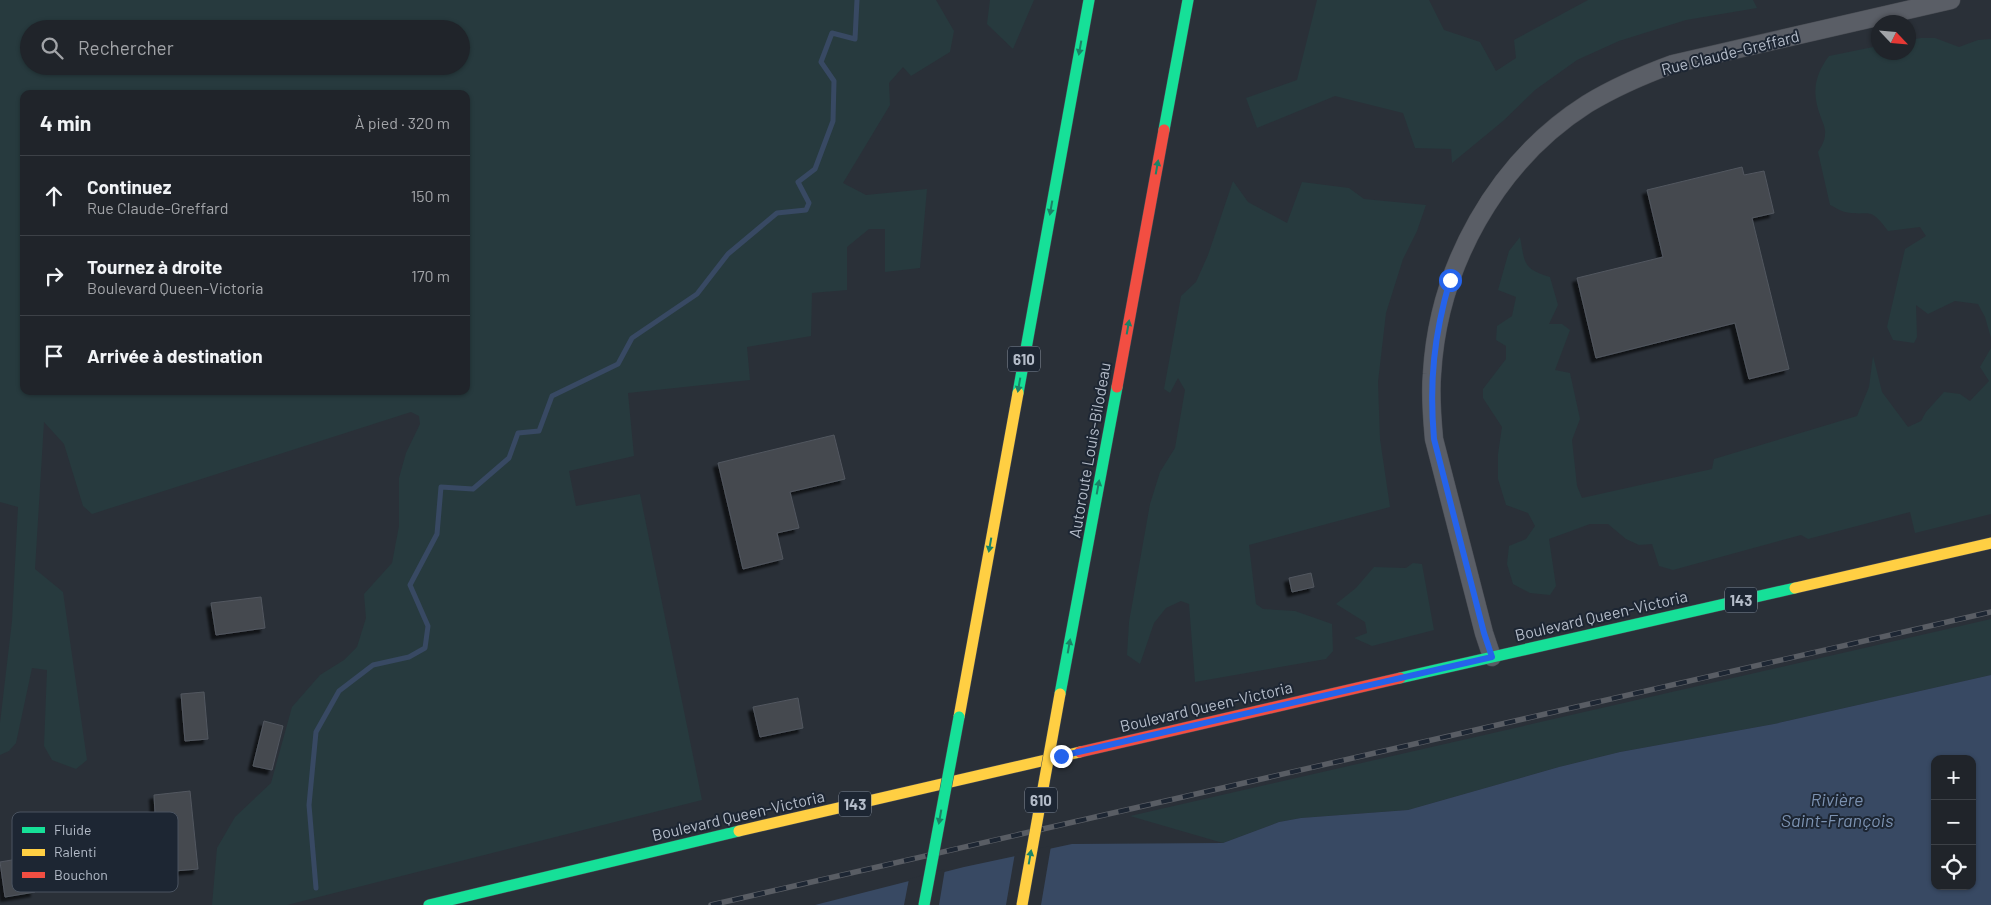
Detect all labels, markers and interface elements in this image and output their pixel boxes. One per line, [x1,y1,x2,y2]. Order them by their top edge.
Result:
north arrow [1871,15,1916,60]
search box [20,20,470,75]
street label: Rue Claude-Greffard [1659,26,1801,78]
icon: search [38,34,66,62]
text: Rechercher [78,36,174,59]
one-way arrow [1076,40,1084,56]
text: 4 min [40,110,91,135]
text: À pied · 320 m [355,113,450,132]
one-way arrow [1154,159,1162,175]
text: Continuez [87,175,171,198]
icon: ahead [40,182,68,210]
text: 150 m [411,186,450,205]
text: Rue Claude-Greffard [87,198,229,217]
one-way arrow [1047,200,1055,215]
text: Tournez à droite [87,255,223,278]
icon: right [40,262,68,290]
text: 170 m [411,266,450,285]
route start [1439,269,1462,292]
text: Boulevard Queen-Victoria [87,278,263,297]
one-way arrow [1124,318,1132,334]
icon: arrive [40,342,68,370]
text: Arrivée à destination [87,344,263,367]
road number: 610 [1008,346,1040,372]
street label: Autoroute Louis-Bilodeau [1064,361,1114,539]
one-way arrow [1014,377,1022,393]
one-way arrow [1095,478,1103,494]
one-way arrow [985,537,993,553]
street label: Boulevard Queen-Victoria [1513,586,1689,644]
road number: 143 [1725,588,1757,612]
one-way arrow [1066,638,1074,654]
street label: Boulevard Queen-Victoria [1118,677,1294,735]
route end [1050,745,1073,768]
map controls [1931,755,1976,890]
button: + [1931,755,1976,800]
street label: Boulevard Queen-Victoria [650,786,826,844]
road number: 610 [1025,788,1057,812]
water label: Rivière Saint-François [1781,788,1893,831]
road number: 143 [839,792,871,816]
button: − [1931,800,1976,845]
one-way arrow [936,809,944,825]
legend [12,812,178,892]
text: Fluide [54,821,91,838]
text: Ralenti [54,843,97,860]
button: locate [1931,845,1976,890]
one-way arrow [1027,849,1035,865]
text: Bouchon [54,866,108,883]

